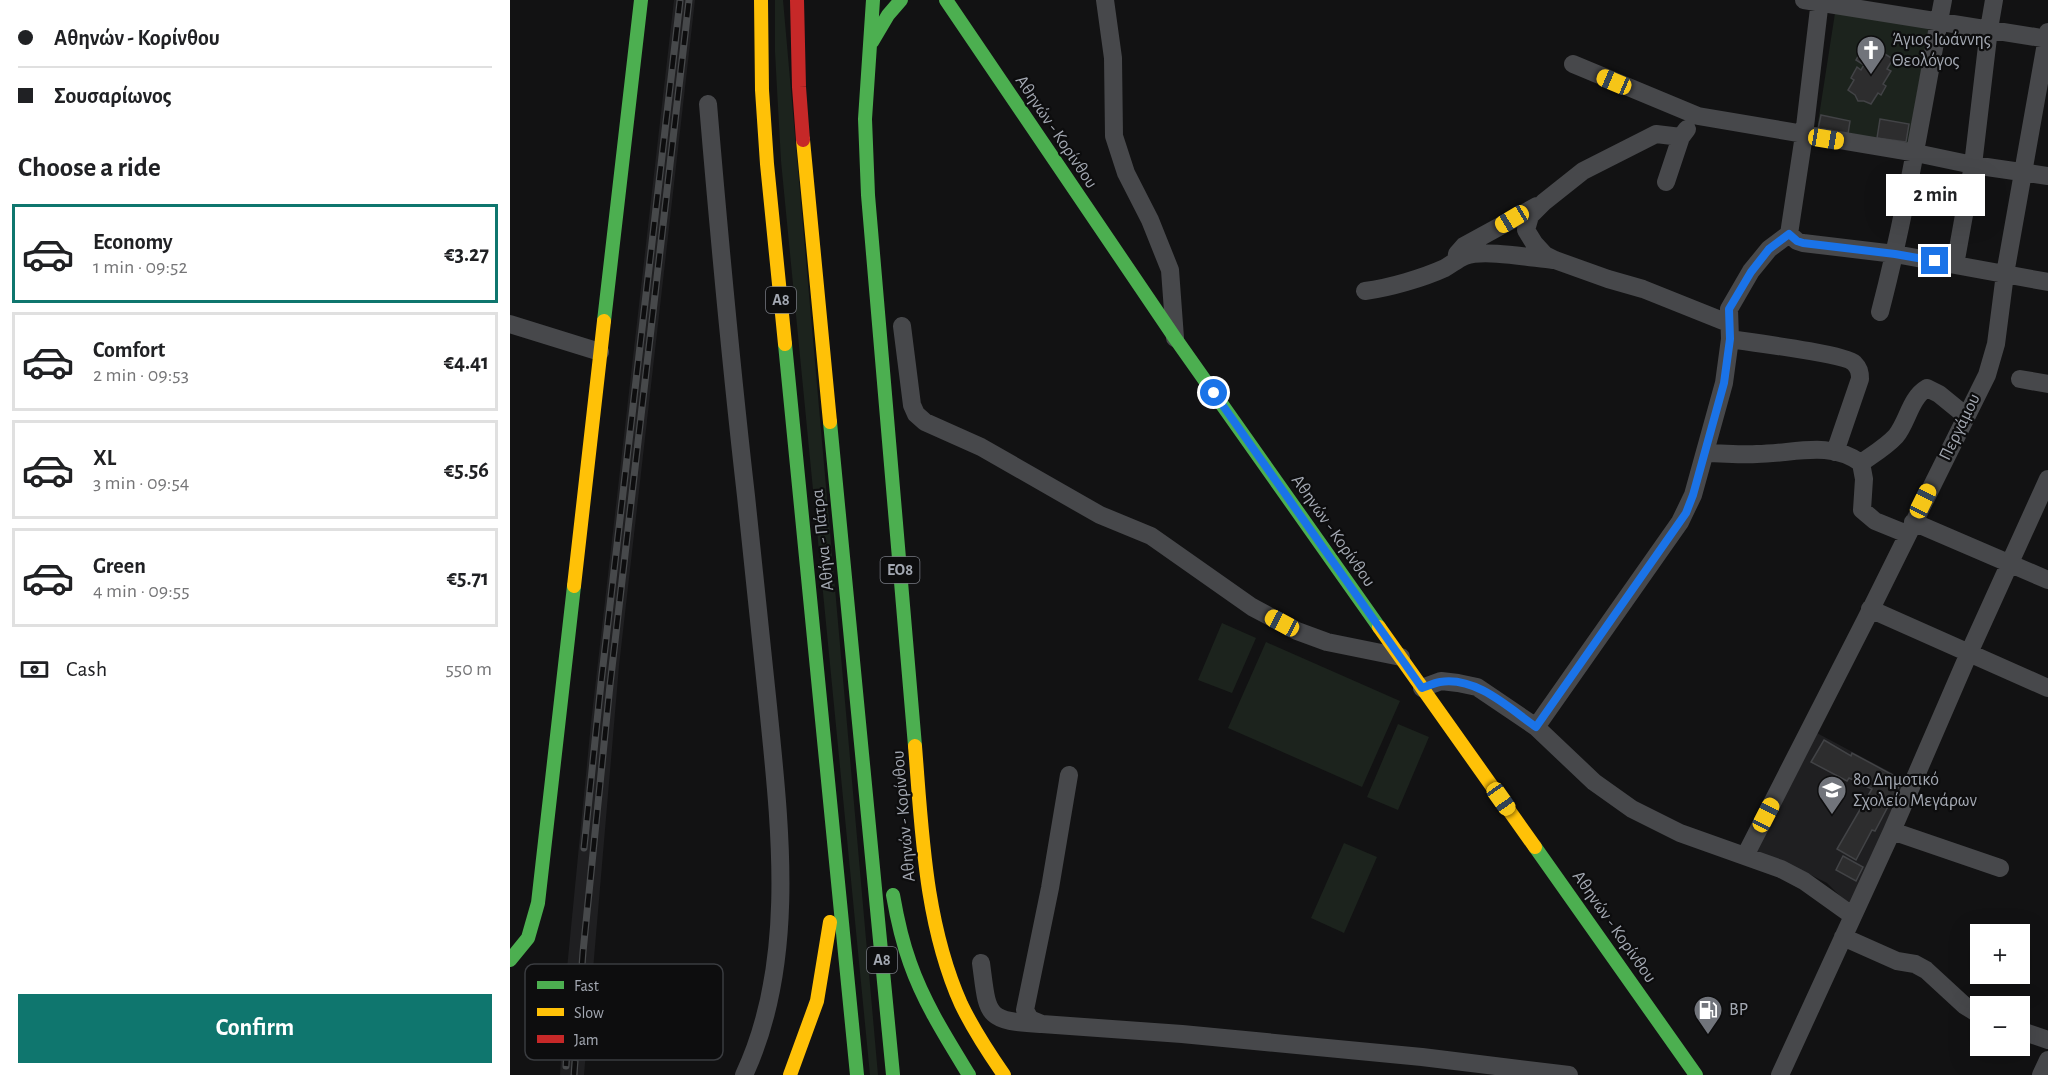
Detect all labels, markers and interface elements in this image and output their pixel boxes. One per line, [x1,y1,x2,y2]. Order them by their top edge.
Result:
text: Αθηνών - Κορίνθου [54,27,220,49]
place label: Άγιος Ιωάννης Θεολόγος [1892,31,1991,70]
church icon: Άγιος Ιωάννης Θεολόγος [1855,34,1887,76]
car [1594,67,1634,97]
street label: Αθηνών - Κορίνθου [1012,72,1101,192]
text: Σουσαρίωνος [54,85,172,107]
car [1807,127,1845,151]
text: Choose a ride [18,154,161,181]
callout: 2 min [1886,174,1984,216]
text: 2 min [1913,185,1958,205]
car [1492,202,1532,236]
icon: car [21,227,75,281]
text: Economy [93,231,173,253]
text: €3.27 [444,243,489,265]
route end [1921,247,1948,274]
text: 1 min · 09:52 [93,257,188,277]
road number: Α8 [766,287,796,313]
icon: car [21,335,75,389]
text: Comfort [93,339,165,361]
text: €4.41 [444,351,489,373]
text: 2 min · 09:53 [93,365,189,385]
route start [1200,379,1227,406]
street label: Περγάμου [1936,391,1984,463]
icon: car [21,443,75,497]
text: XL [93,447,116,469]
text: €5.56 [444,459,489,481]
street label: Αθηνών - Κορίνθου [1288,471,1379,590]
text: 3 min · 09:54 [93,473,189,493]
car [1907,481,1939,521]
street label: Αθήνα - Πάτρα [809,488,837,592]
icon: car [21,551,75,605]
text: Green [93,555,146,577]
road number: ΕΟ8 [880,557,920,583]
text: €5.71 [447,567,489,589]
text: 4 min · 09:55 [93,581,190,601]
car [1262,607,1302,639]
icon: cash [18,653,51,686]
text: Cash [66,658,107,680]
text: 550 m [445,659,492,679]
street label: Αθηνών - Κορίνθου [888,749,919,883]
place label: 8ο Δημοτικό Σχολείο Μεγάρων [1853,771,1978,810]
school or university icon: 8ο Δημοτικό Σχολείο Μεγάρων [1816,774,1848,816]
car [1483,779,1519,819]
car [1750,795,1782,835]
street label: Αθηνών - Κορίνθου [1569,867,1660,986]
map controls [1970,924,2030,1056]
button: + [1970,924,2030,984]
road number: Α8 [867,947,897,973]
legend [525,964,723,1060]
text: Fast [574,978,599,994]
button: Confirm [18,994,492,1063]
fuel station icon: BP [1692,994,1724,1036]
button: − [1970,996,2030,1056]
place label: BP [1729,1001,1748,1019]
text: Slow [574,1005,604,1021]
text: Jam [574,1032,599,1048]

